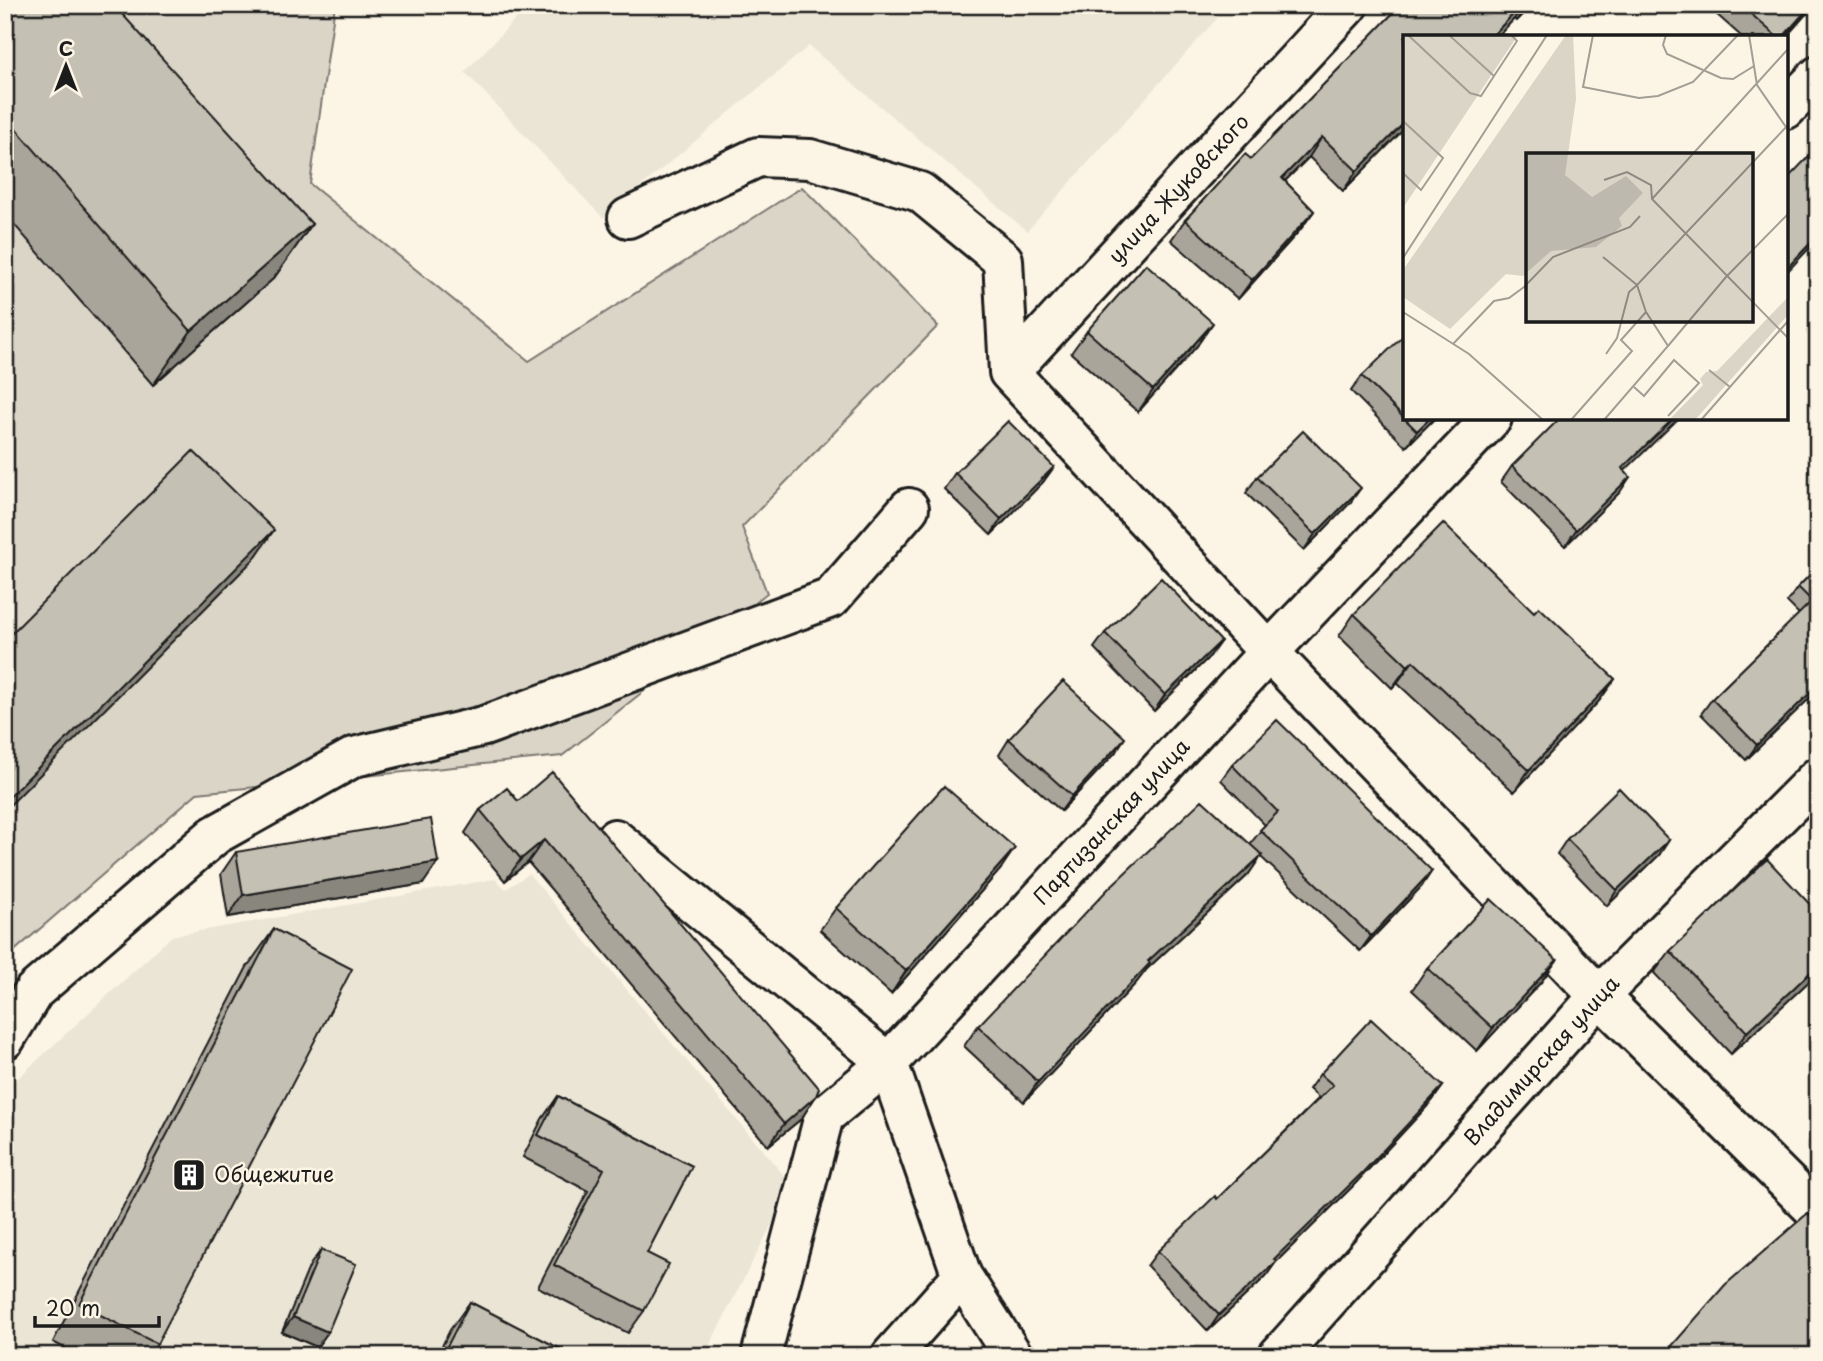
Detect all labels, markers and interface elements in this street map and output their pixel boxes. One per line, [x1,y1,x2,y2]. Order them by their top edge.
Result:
north arrow [32,32,102,102]
text: С [59,34,73,62]
inset map [1403,35,1788,420]
street label: улица Жуковского [1099,106,1256,270]
street label: Партизанская улица [1025,730,1197,911]
street label: Владимирская улица [1455,967,1626,1152]
building icon: Общежитие [170,1156,208,1194]
place label: Общежитие [214,1157,334,1189]
scale bar [35,1284,159,1328]
text: 20 m [46,1291,100,1323]

